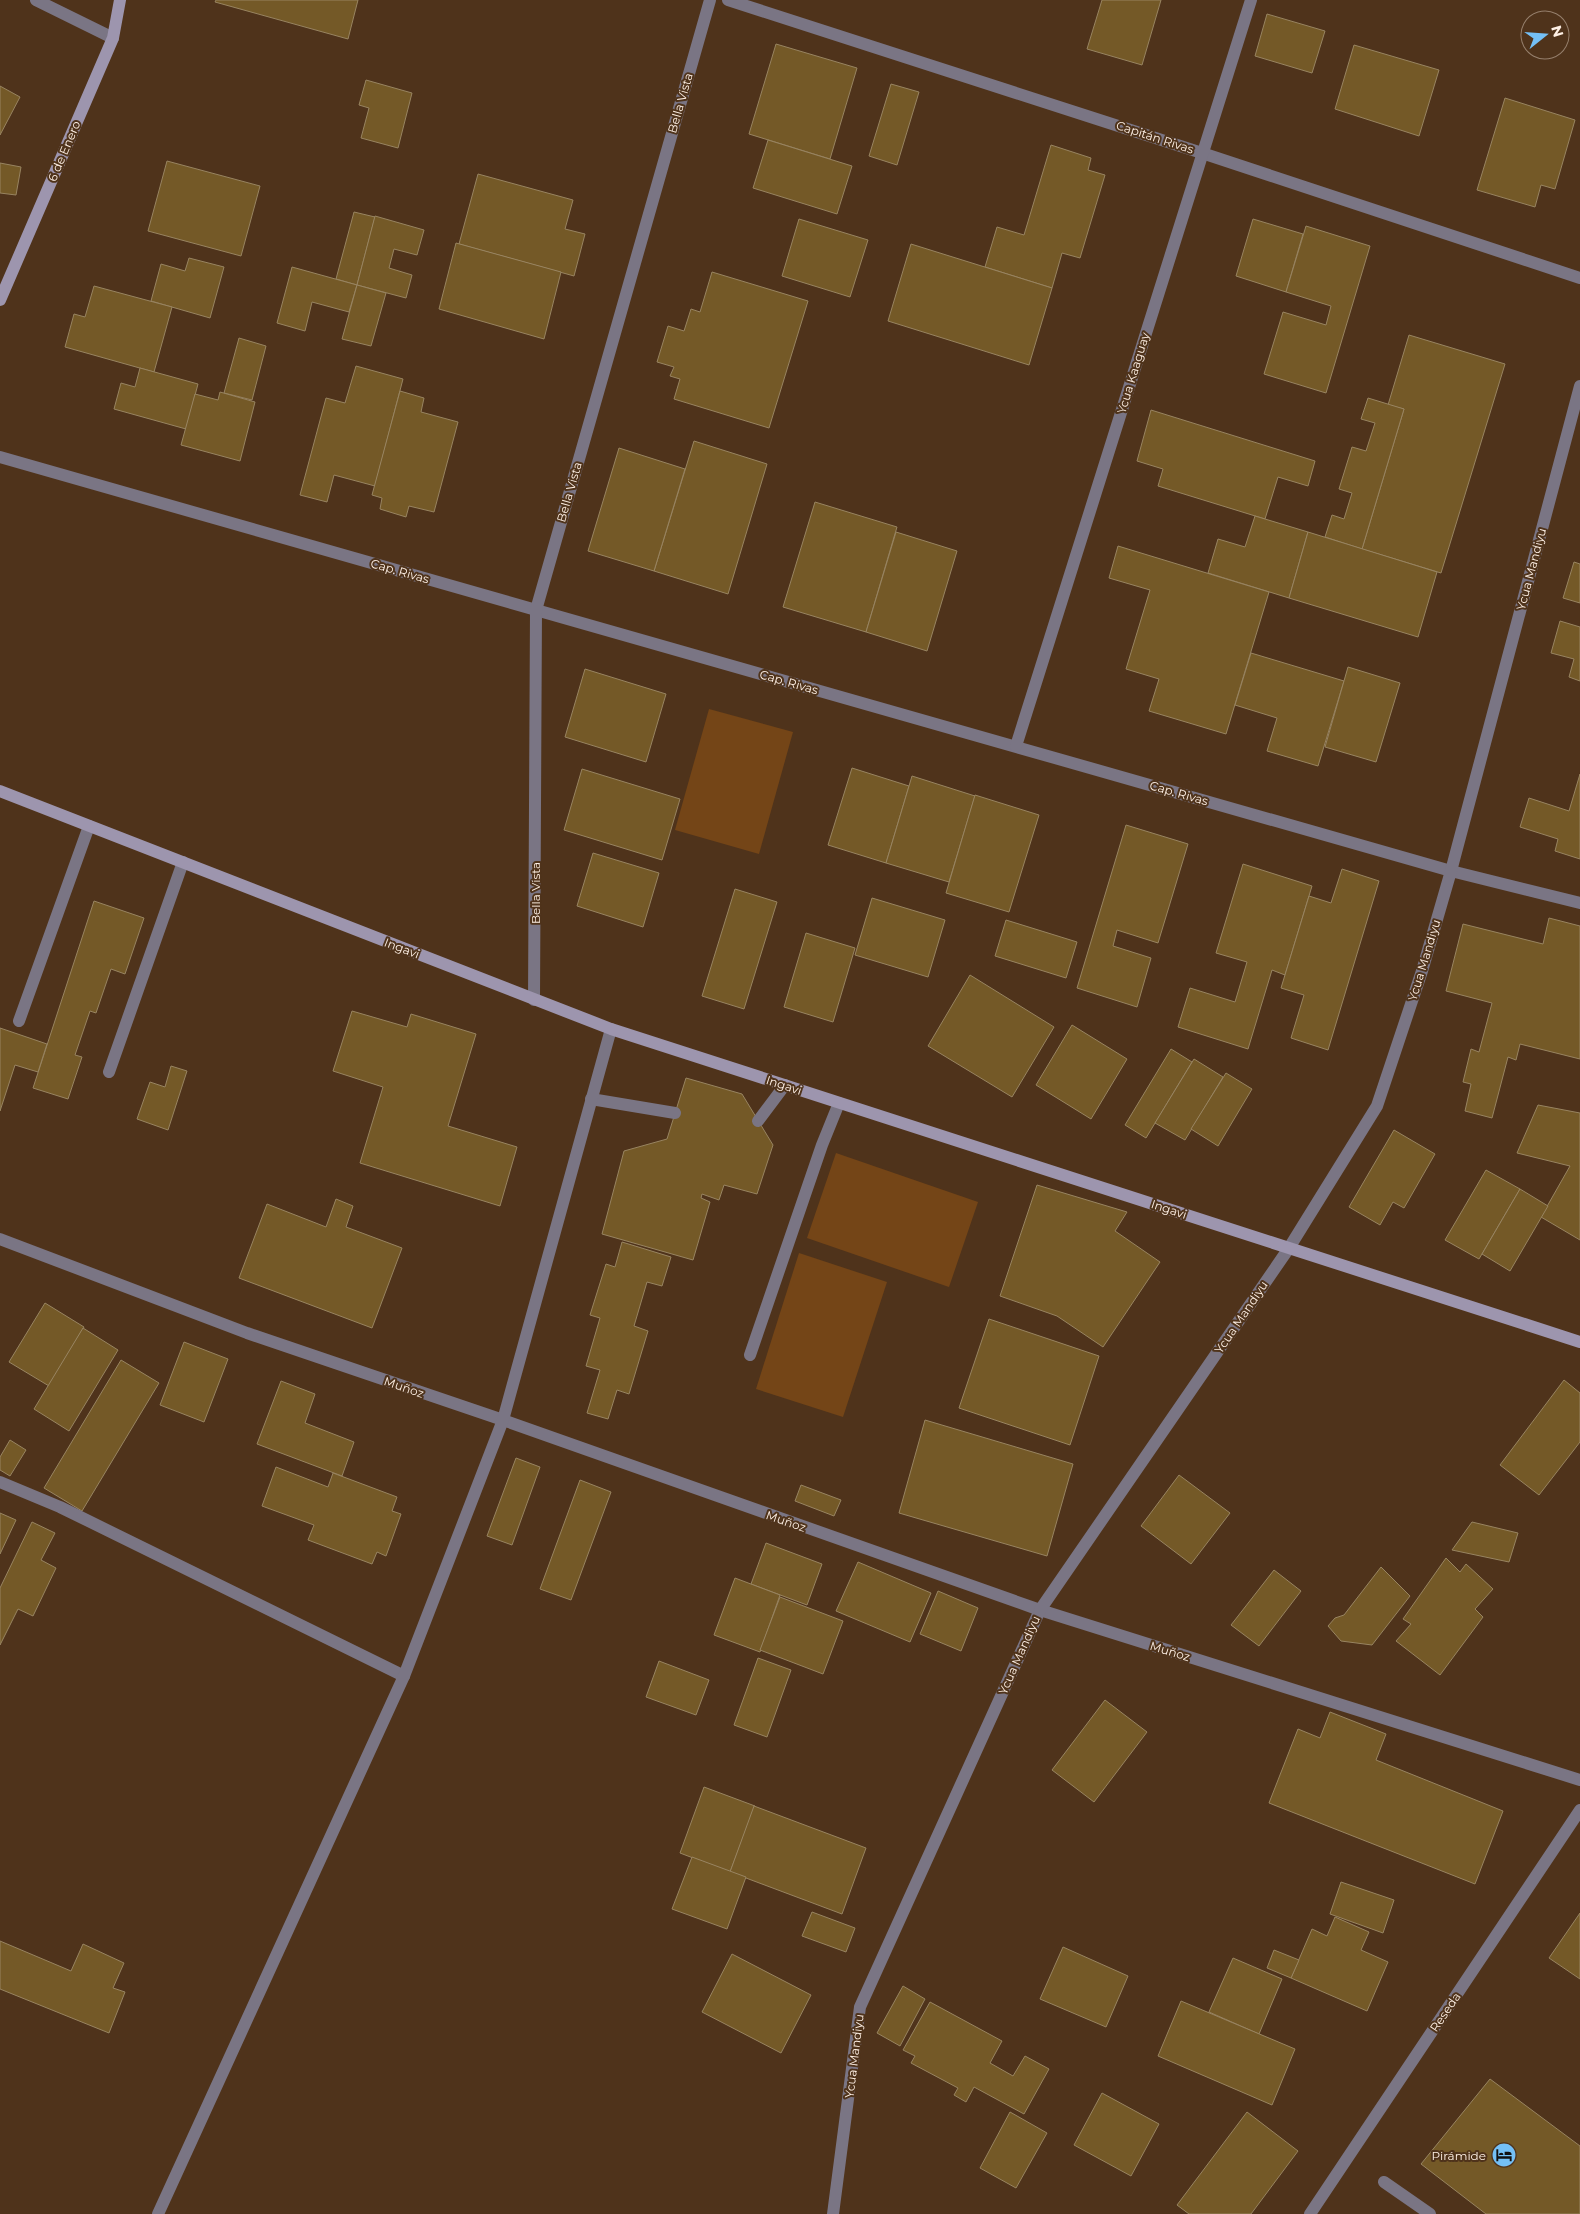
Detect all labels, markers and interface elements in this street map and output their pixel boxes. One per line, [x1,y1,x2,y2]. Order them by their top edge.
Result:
north arrow [1520,10,1570,60]
text: N [1547,23,1568,39]
street label: Bella Vista [664,71,696,135]
street label: Capitán Rivas [1114,117,1196,157]
street label: 6 de Enero [44,118,84,184]
street label: Ycua Kaaguay [1114,330,1153,415]
street label: Bella Vista [553,460,585,524]
street label: Ycua Mandiyu [1513,526,1549,612]
street label: Cap. Rivas [369,555,431,587]
street label: Cap. Rivas [758,666,820,698]
street label: Cap. Rivas [1148,777,1210,809]
street label: Bella Vista [528,862,543,924]
street label: Ycua Mandiyu [1404,917,1444,1003]
street label: Ingavi [382,934,422,962]
street label: Ingavi [764,1072,804,1098]
street label: Ingavi [1149,1196,1189,1222]
street label: Ycua Mandiyu [1211,1278,1271,1356]
street label: Muñoz [382,1373,426,1401]
street label: Muñoz [764,1507,808,1535]
street label: Ycua Mandiyu [995,1613,1043,1697]
street label: Muñoz [1148,1638,1192,1664]
street label: Reseda [1426,1989,1464,2035]
street label: Ycua Mandiyu [841,2013,867,2099]
hotel icon: Pirámide [1491,2142,1517,2168]
place label: Pirámide [1431,2148,1486,2163]

